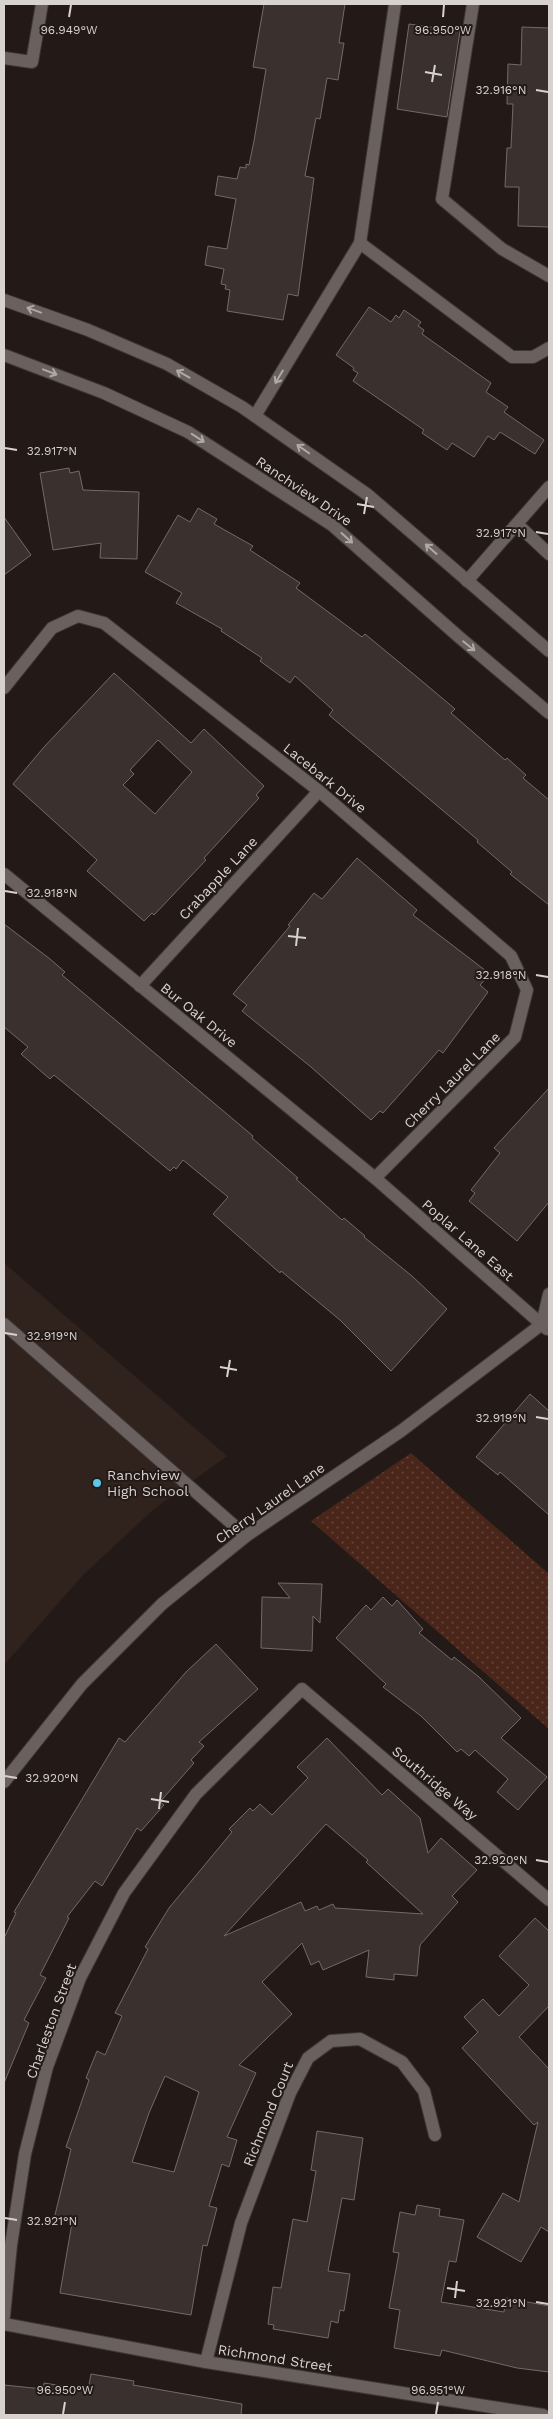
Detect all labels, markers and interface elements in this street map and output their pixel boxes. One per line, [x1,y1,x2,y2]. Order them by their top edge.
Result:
text: 96.949°W [40,23,98,37]
text: 96.950°W [415,23,472,37]
text: 32.916°N [476,83,526,97]
one-way arrow [26,305,42,314]
one-way arrow [41,368,57,377]
one-way arrow [176,368,191,378]
one-way arrow [273,370,283,384]
one-way arrow [190,434,204,444]
text: 32.917°N [27,444,77,458]
one-way arrow [296,444,310,455]
street label: Ranchview Drive [253,453,355,529]
text: 32.917°N [476,526,526,540]
one-way arrow [341,532,354,544]
one-way arrow [424,544,437,555]
one-way arrow [462,640,475,651]
street label: Lacebark Drive [280,740,370,816]
street label: Crabapple Lane [175,833,261,923]
text: 32.918°N [27,886,78,900]
text: 32.918°N [476,968,527,982]
street label: Bur Oak Drive [158,979,240,1051]
street label: Cherry Laurel Lane [401,1029,503,1131]
street label: Poplar Lane East [419,1196,517,1284]
text: 32.919°N [26,1329,78,1343]
text: 32.919°N [475,1411,527,1425]
street label: Cherry Laurel Lane [212,1459,328,1547]
place label: Ranchview High School [107,1467,189,1499]
marker: Ranchview High School [91,1477,103,1489]
street label: Southridge Way [389,1743,481,1824]
text: 32.920°N [25,1771,79,1785]
text: 32.920°N [474,1853,528,1867]
street label: Charleston Street [23,1961,79,2081]
street label: Richmond Court [240,2059,296,2169]
text: 32.921°N [27,2214,77,2228]
text: 32.921°N [476,2296,526,2310]
street label: Richmond Street [217,2341,333,2375]
text: 96.950°W [37,2383,94,2397]
text: 96.951°W [411,2383,465,2397]

